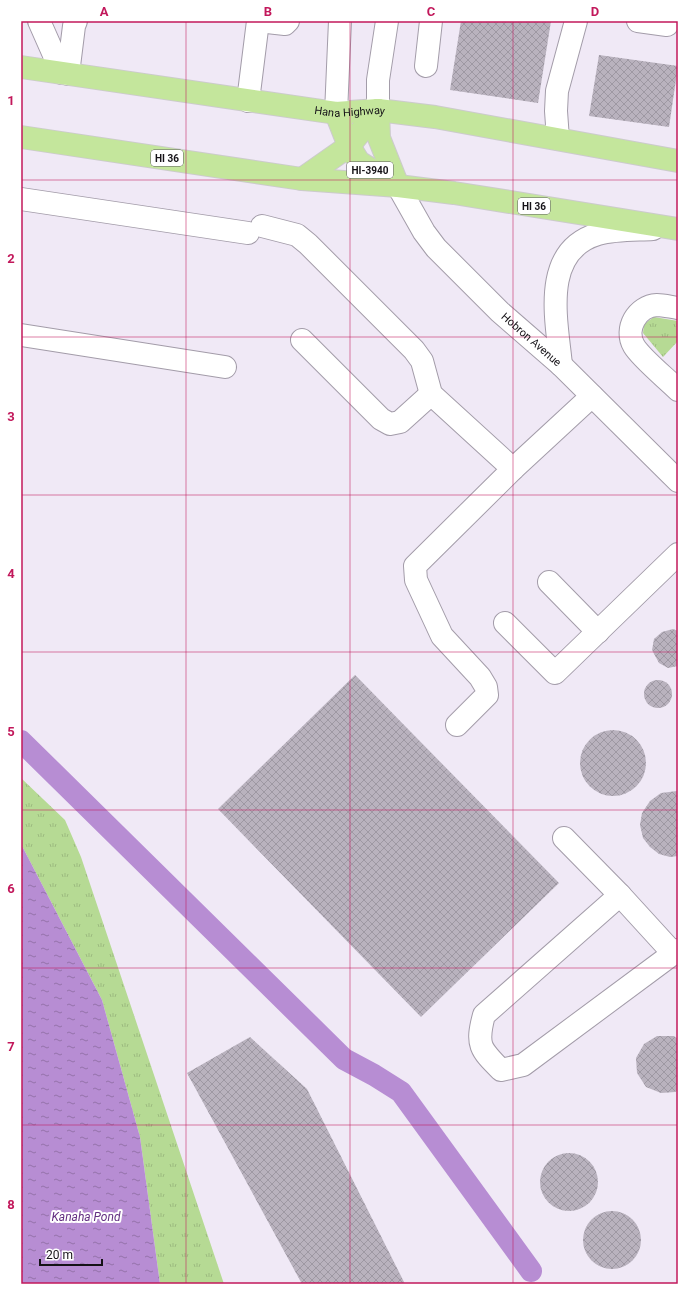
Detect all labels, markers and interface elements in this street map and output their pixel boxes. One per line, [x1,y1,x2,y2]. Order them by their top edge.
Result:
text: A [100,4,109,19]
text: B [264,4,272,19]
text: C [427,4,436,19]
text: D [591,4,599,19]
text: 1 [7,93,15,108]
street label: Hana Highway [313,104,386,120]
road number: HI 36 [151,150,183,166]
road number: HI-3940 [347,162,393,178]
road number: HI 36 [518,198,550,214]
text: 2 [7,251,15,266]
street label: Hobron Avenue [499,310,564,369]
text: 3 [7,409,15,424]
text: 4 [7,566,15,581]
text: 5 [7,724,15,739]
text: 6 [7,881,15,896]
text: 7 [7,1039,15,1054]
text: 8 [7,1197,15,1212]
water label: Kanaha Pond [52,1210,121,1224]
scale bar [40,1241,102,1267]
text: 20 m [46,1248,73,1262]

